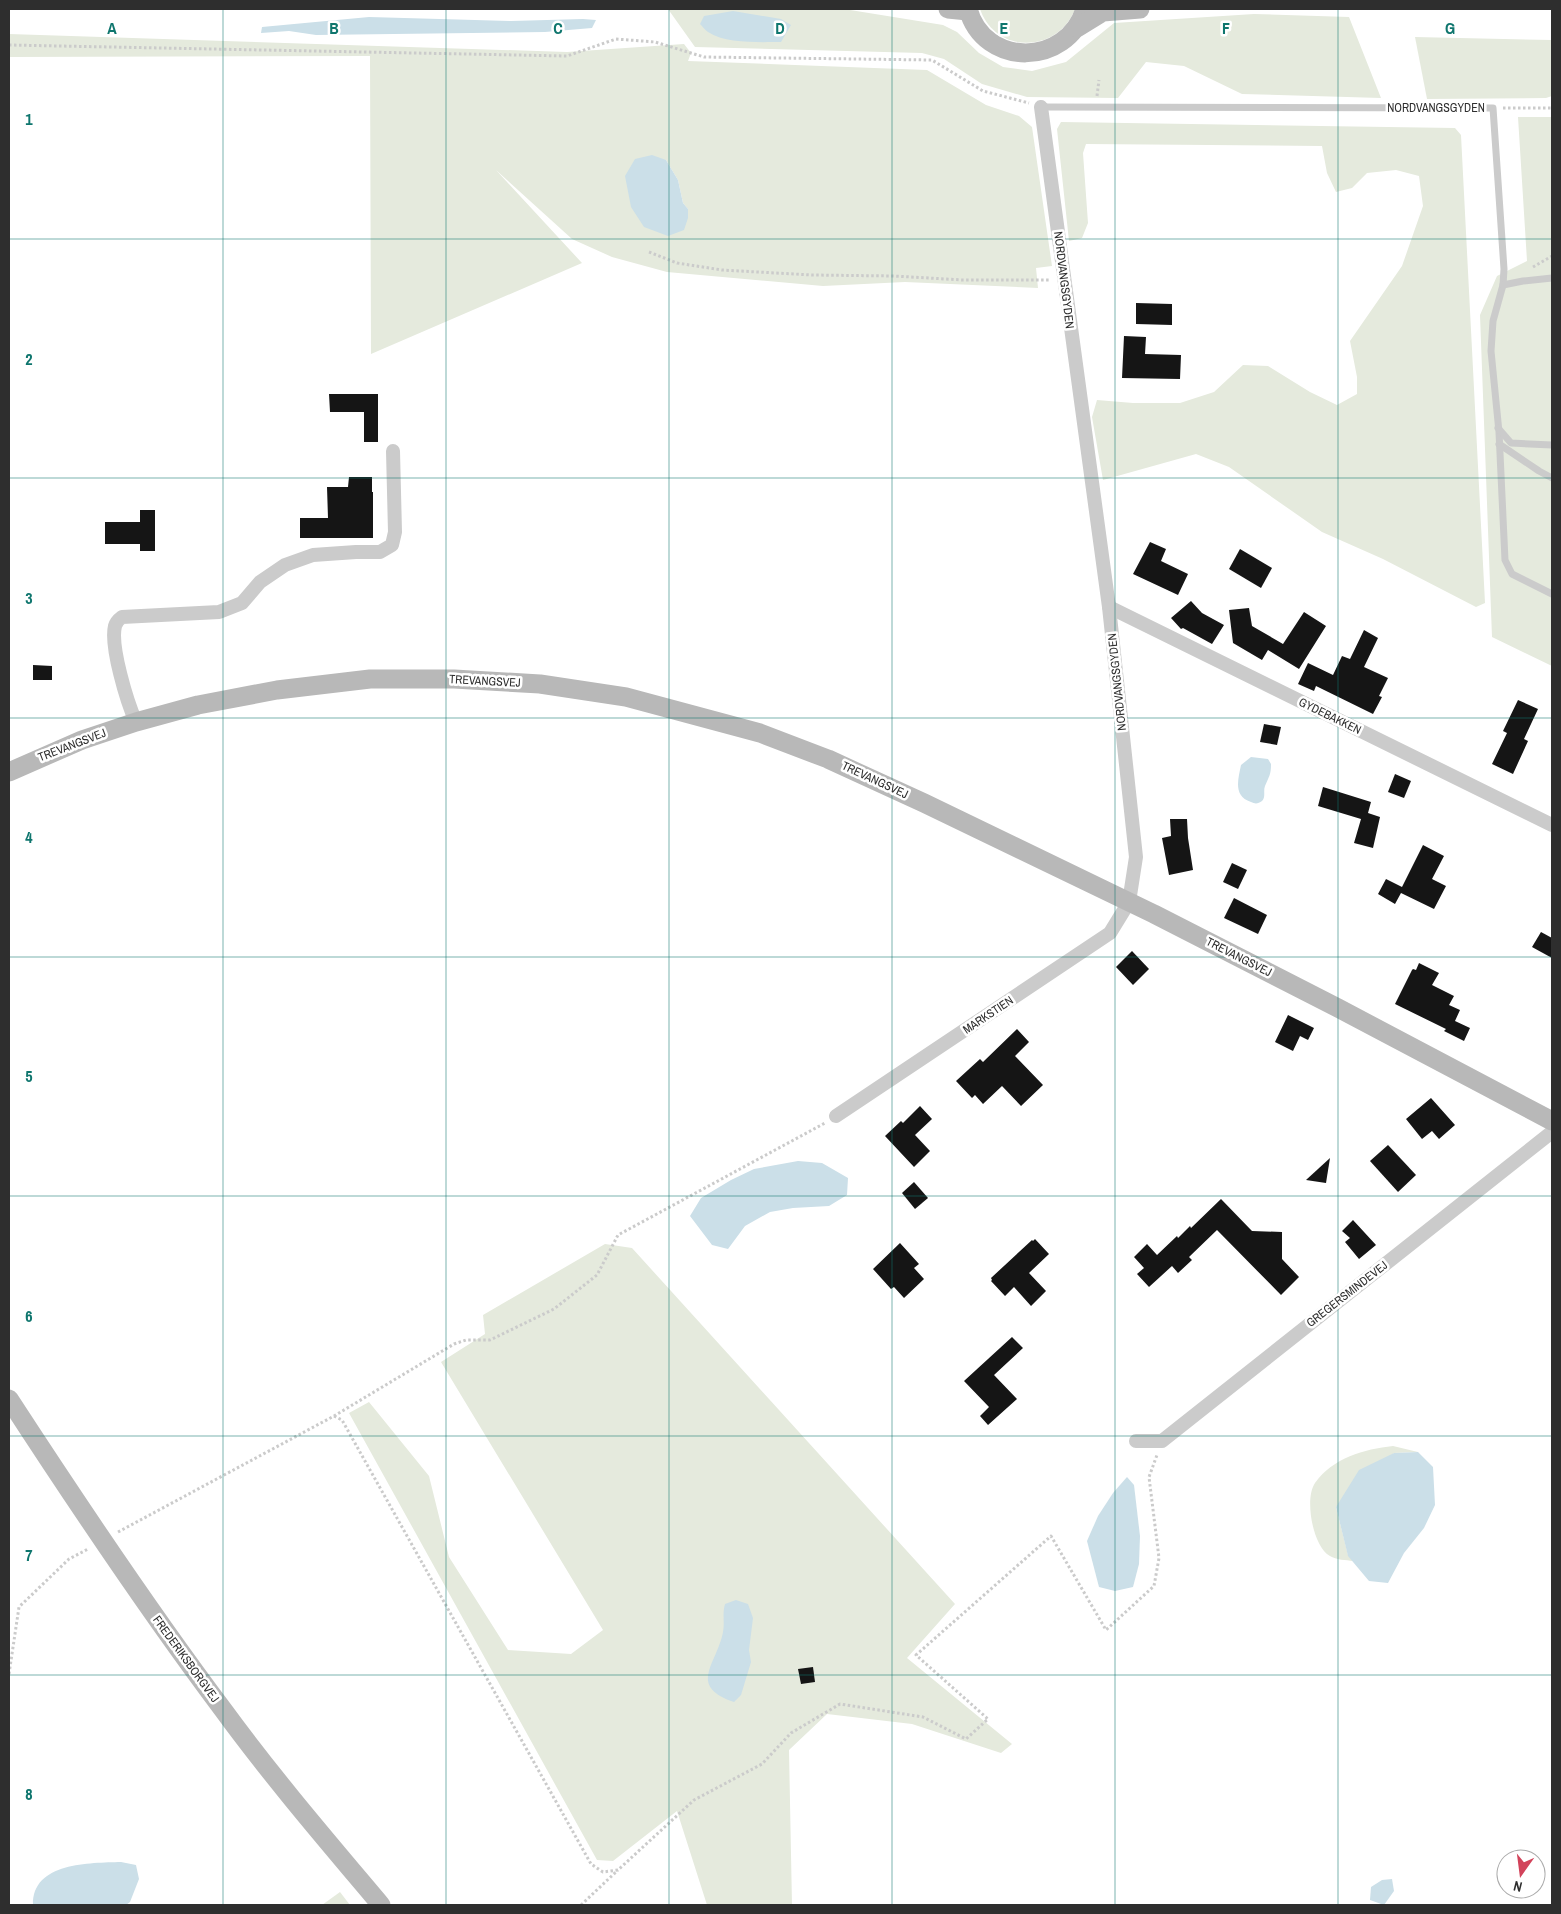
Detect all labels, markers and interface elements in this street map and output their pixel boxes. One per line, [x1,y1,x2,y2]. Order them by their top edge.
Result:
text: A [107,17,117,39]
text: B [329,17,339,39]
text: C [553,17,563,39]
text: D [775,17,785,39]
text: E [1000,17,1009,39]
text: F [1222,17,1230,39]
text: G [1445,17,1455,39]
street label: NORDVANGSGYDEN [1387,100,1485,116]
text: 1 [25,108,33,130]
street label: NORDVANGSGYDEN [1050,231,1078,329]
text: 2 [25,348,33,370]
text: 3 [25,587,33,609]
street label: NORDVANGSGYDEN [1104,633,1130,731]
street label: TREVANGSVEJ [449,671,521,691]
street label: GYDEBAKKEN [1296,694,1364,738]
street label: TREVANGSVEJ [36,725,108,765]
street label: TREVANGSVEJ [839,758,911,802]
text: 4 [25,826,33,848]
street label: TREVANGSVEJ [1204,934,1275,980]
street label: MARKSTIEN [960,992,1016,1038]
text: 5 [25,1065,33,1087]
street label: GREGERSMINDEVEJ [1303,1257,1391,1331]
text: 6 [25,1305,33,1327]
text: 7 [25,1544,33,1566]
street label: FREDERIKSBORGVEJ [149,1612,223,1706]
text: 8 [25,1783,33,1805]
north arrow [1496,1849,1546,1899]
text: N [1512,1877,1524,1896]

